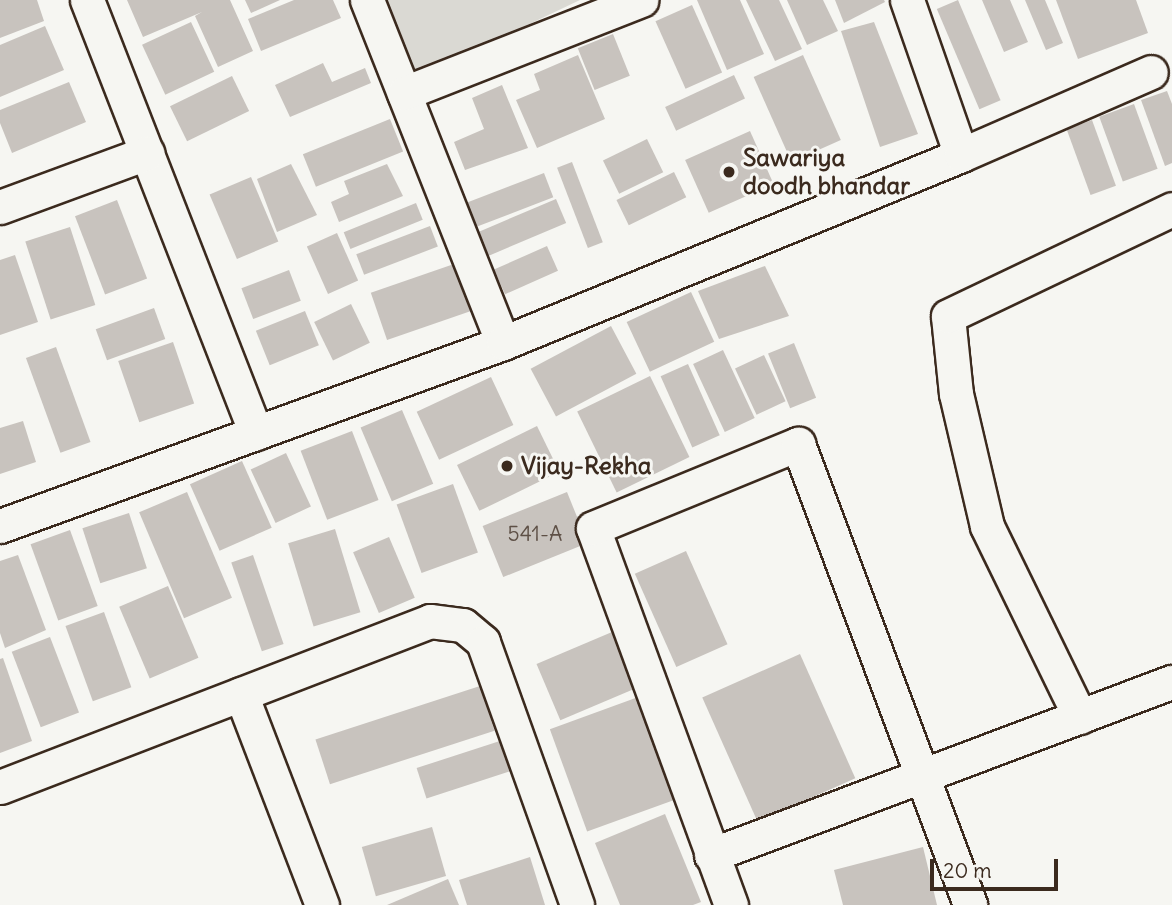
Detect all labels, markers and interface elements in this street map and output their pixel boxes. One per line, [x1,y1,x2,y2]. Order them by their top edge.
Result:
place label: Sawariya doodh bhandar [743,144,910,200]
marker: Sawariya doodh bhandar [721,164,737,180]
place label: Vijay-Rekha [521,452,651,480]
marker: Vijay-Rekha [499,458,515,474]
house number: 541-A [508,521,562,547]
scale bar [934,846,1062,890]
text: 20 m [943,857,992,884]

